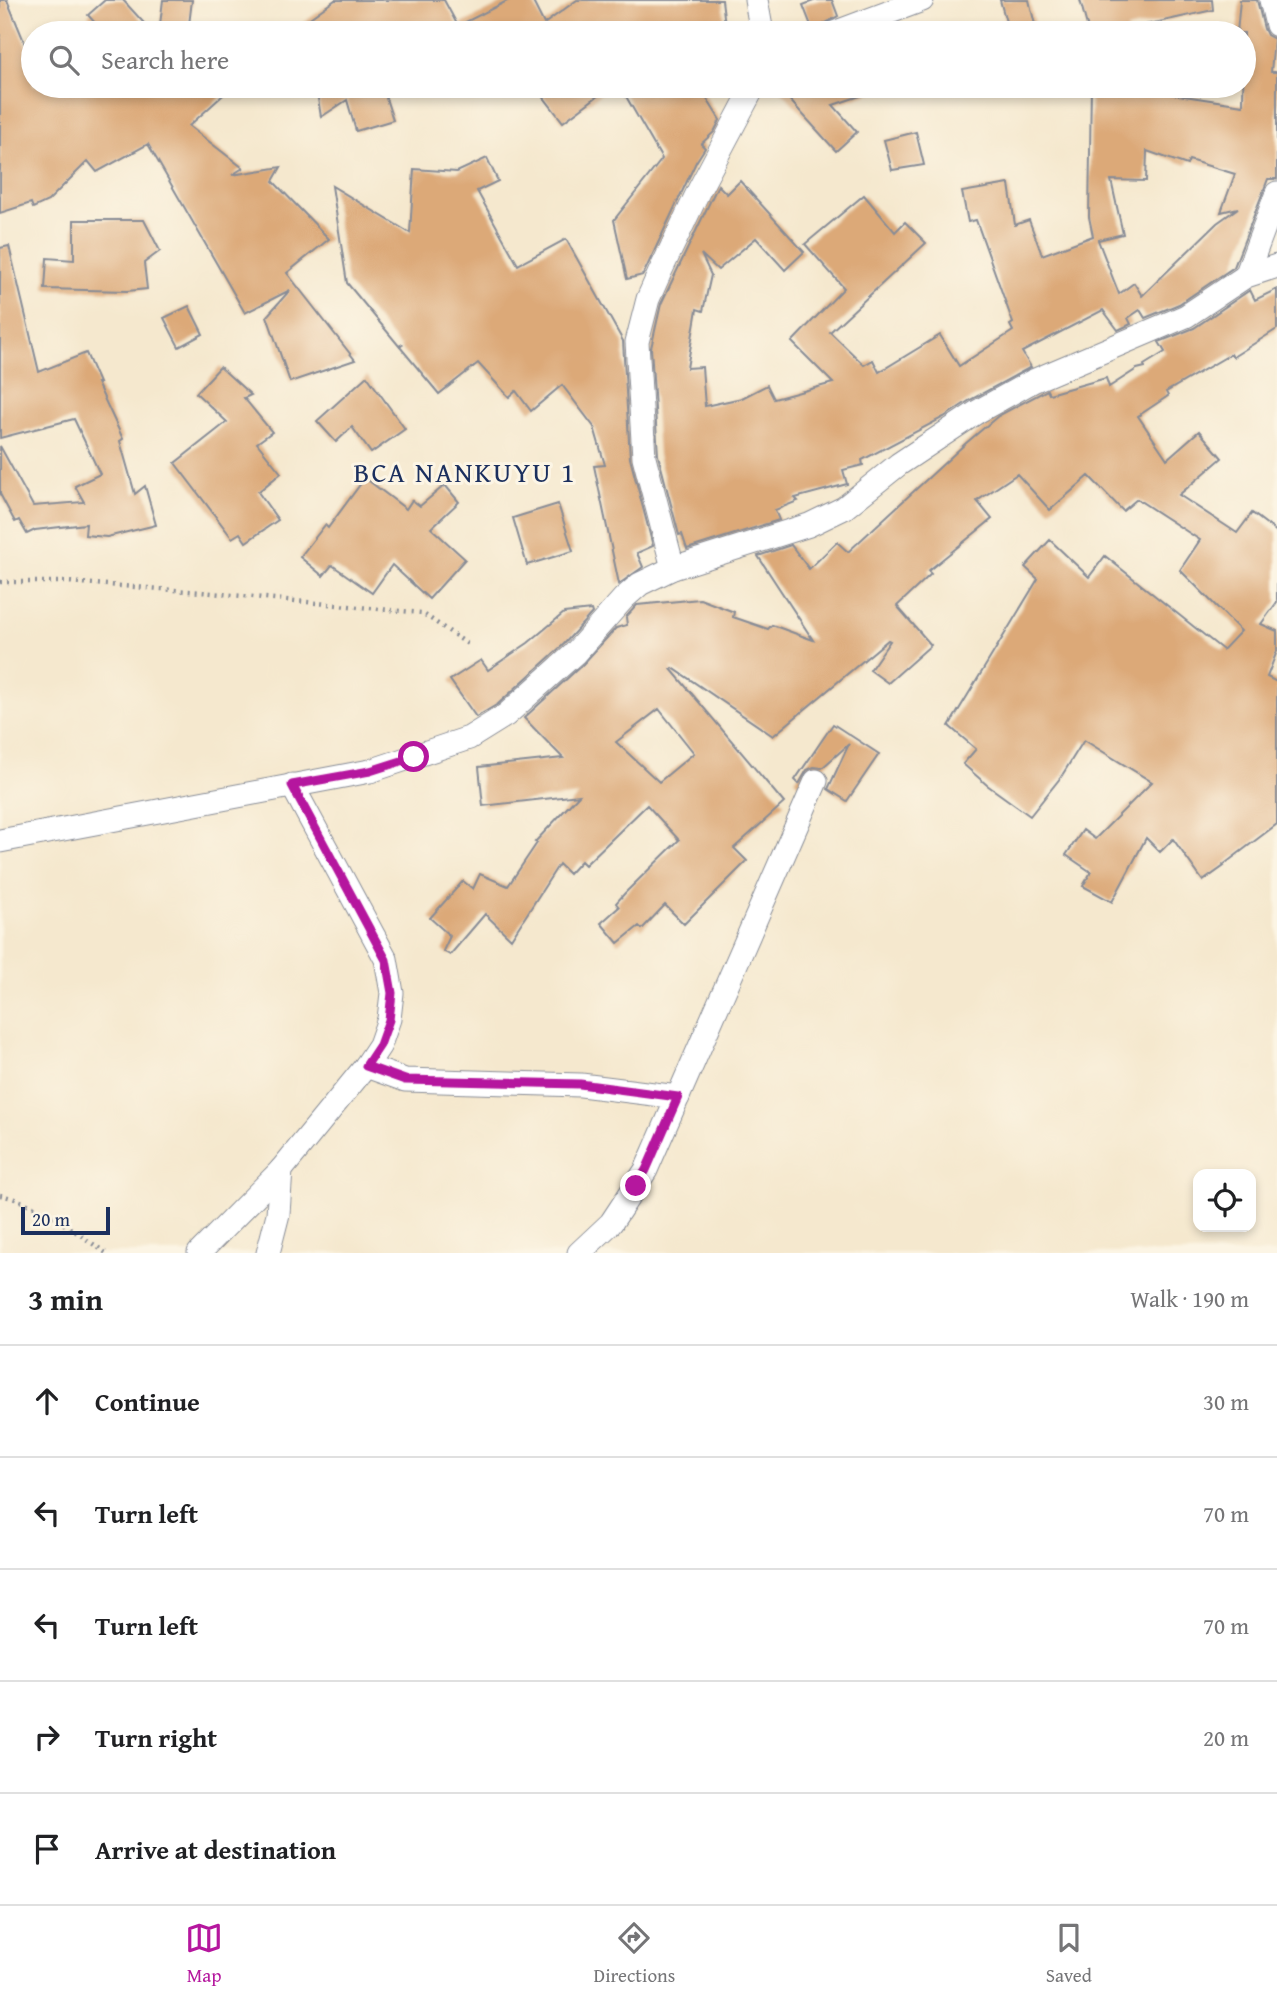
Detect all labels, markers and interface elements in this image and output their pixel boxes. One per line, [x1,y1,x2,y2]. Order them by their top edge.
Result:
search box [21,21,1256,98]
text: Search here [101,40,229,79]
icon: search [45,41,83,79]
district label: BCA NANKUYU 1 [354,451,576,492]
route start [398,741,429,772]
map controls [1193,1169,1256,1232]
button: locate [1193,1169,1256,1232]
route end [620,1170,651,1201]
scale bar [21,1204,110,1236]
text: 20 m [32,1205,70,1233]
text: 3 min [28,1277,103,1321]
text: Walk · 190 m [1130,1282,1249,1315]
icon: ahead [28,1382,66,1420]
text: Continue [95,1382,200,1421]
text: 30 m [1203,1385,1249,1418]
icon: left [28,1494,66,1532]
text: Turn left [95,1494,198,1533]
text: 70 m [1203,1497,1249,1530]
icon: left [28,1606,66,1644]
text: Turn left [95,1606,198,1645]
text: 70 m [1203,1609,1249,1642]
icon: right [28,1718,66,1756]
text: Turn right [95,1718,217,1757]
text: 20 m [1203,1721,1249,1754]
icon: arrive [28,1830,66,1868]
text: Arrive at destination [95,1830,336,1869]
tab: Map [185,1919,223,1989]
tab: Directions [594,1919,675,1989]
tab: Saved [1046,1919,1092,1989]

